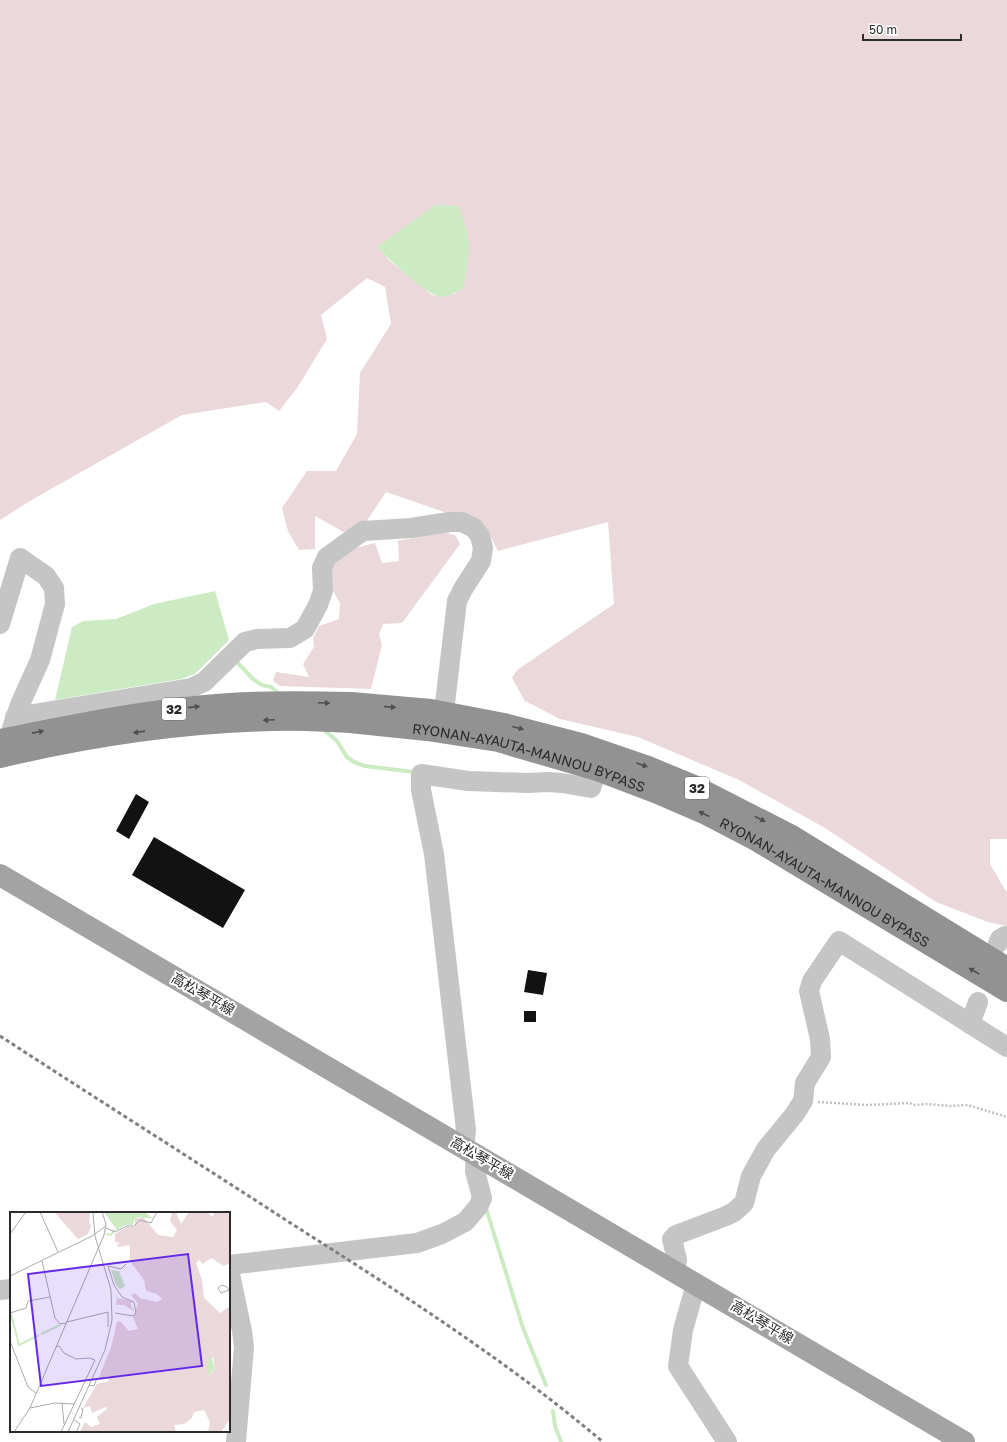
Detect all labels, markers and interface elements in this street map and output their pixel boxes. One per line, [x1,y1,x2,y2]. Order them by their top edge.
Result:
scale bar [863,16,961,42]
text: 50 m [869,22,897,37]
road number: 32 [162,698,186,720]
one-way arrow [318,699,330,706]
one-way arrow [384,703,396,710]
one-way arrow [188,704,200,710]
one-way arrow [262,717,275,723]
street label: RYONAN-AYAUTA-MANNOU BYPASS [411,720,648,796]
one-way arrow [511,725,524,731]
one-way arrow [32,729,44,735]
one-way arrow [133,729,145,735]
one-way arrow [636,763,648,769]
road number: 32 [685,777,709,799]
one-way arrow [699,811,710,817]
street label: RYONAN-AYAUTA-MANNOU BYPASS [717,814,933,951]
one-way arrow [754,816,766,823]
one-way arrow [968,968,980,975]
street label: 高松琴平線 [169,969,238,1018]
street label: 高松琴平線 [448,1133,517,1182]
inset map [10,1212,230,1432]
street label: 高松琴平線 [728,1296,797,1347]

